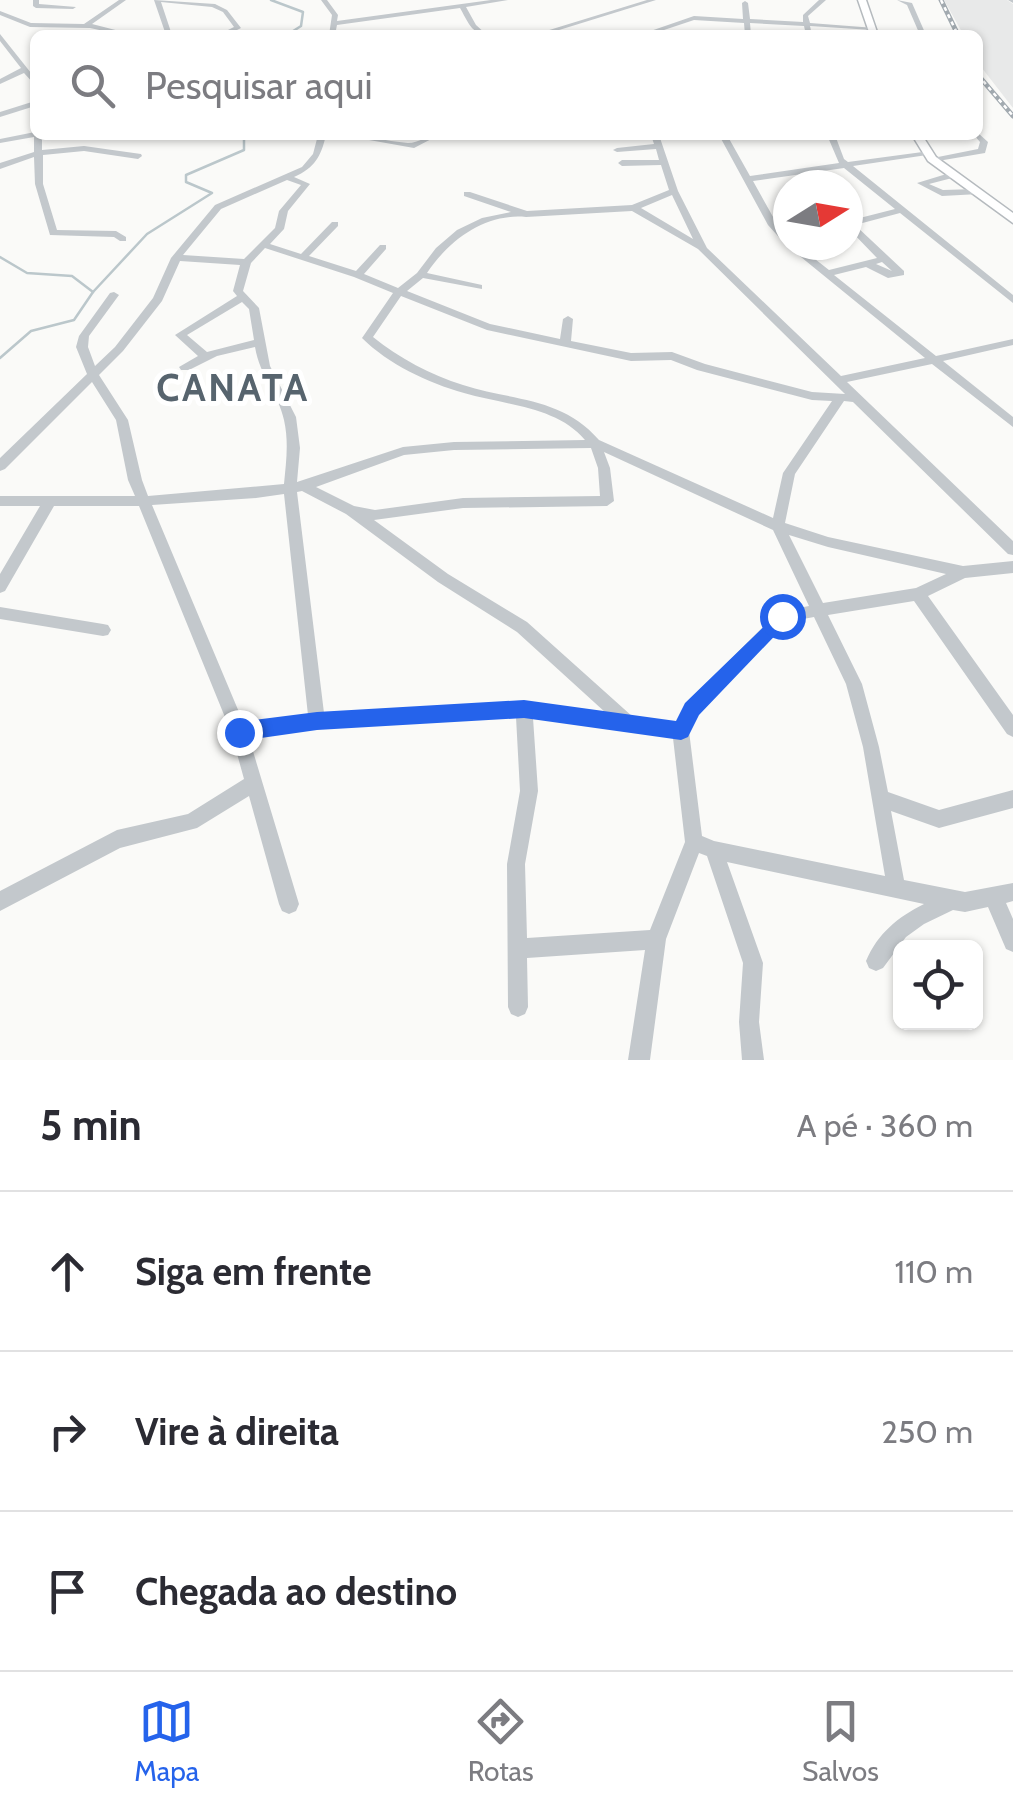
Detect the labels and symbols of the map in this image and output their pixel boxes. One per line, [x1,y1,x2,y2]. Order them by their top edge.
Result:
north arrow [773,170,863,260]
district label: CANATA [156,364,310,411]
route start [760,594,806,640]
route end [217,710,263,756]

